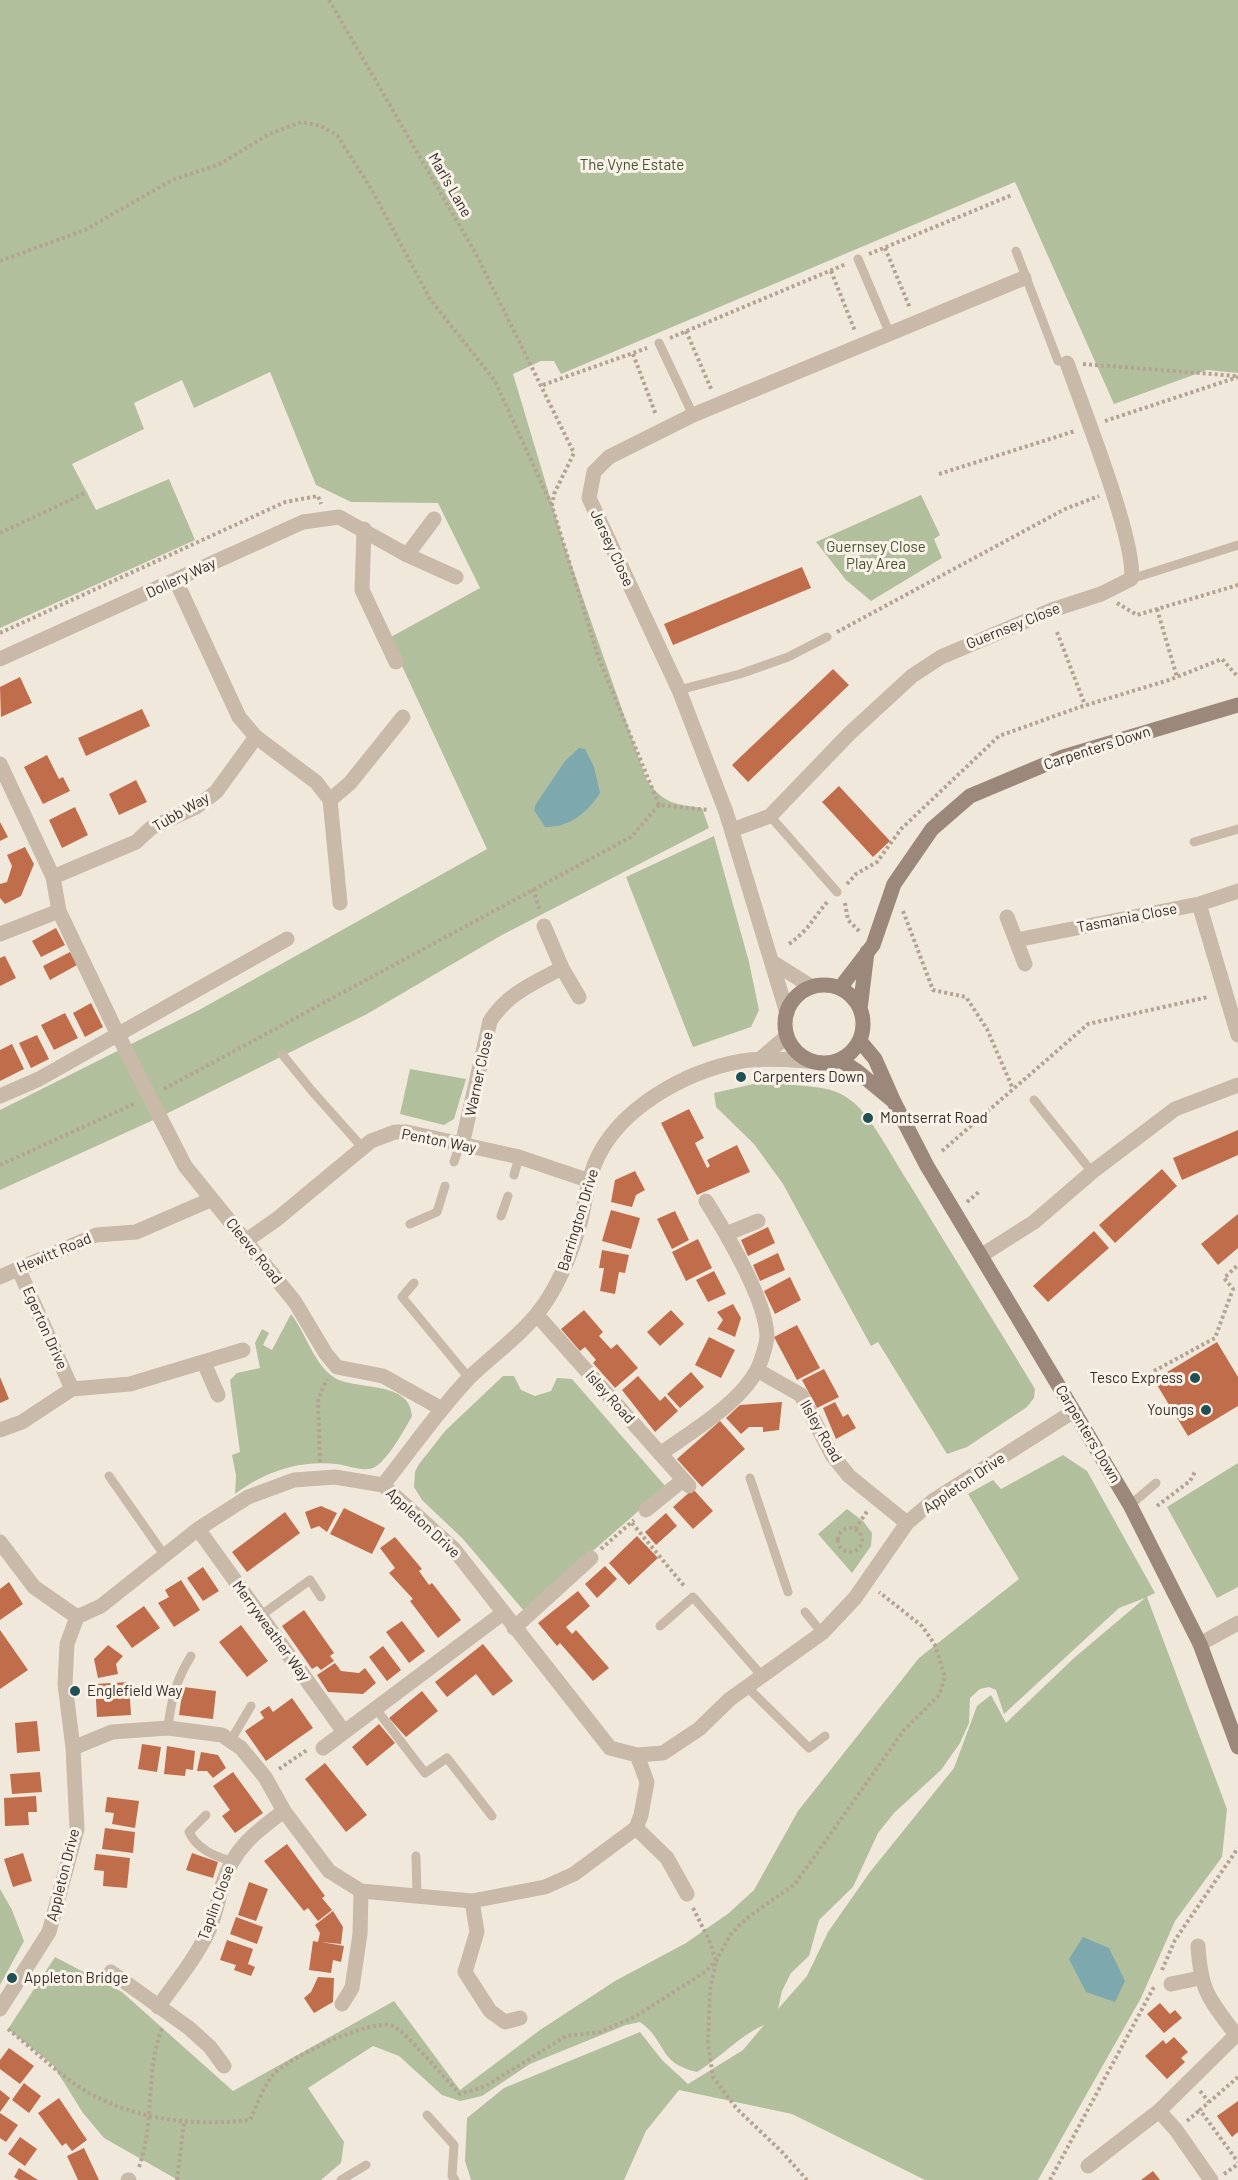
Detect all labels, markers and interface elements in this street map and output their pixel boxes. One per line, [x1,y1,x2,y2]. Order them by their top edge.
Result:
street label: Marl's Lane [424,150,476,220]
park label: The Vyne Estate [580,156,684,174]
street label: Jersey Close [586,507,638,589]
park label: Guernsey Close Play Area [826,538,926,573]
street label: Dollery Way [143,554,219,602]
street label: Guernsey Close [963,599,1063,653]
street label: Carpenters Down [1041,722,1153,774]
street label: Tubb Way [150,789,212,835]
street label: Tasmania Close [1075,899,1179,937]
street label: Warner Close [461,1030,497,1118]
place label: Carpenters Down [753,1068,864,1086]
marker: Carpenters Down [734,1070,748,1084]
place label: Montserrat Road [880,1109,988,1127]
marker: Montserrat Road [861,1111,875,1125]
street label: Penton Way [400,1125,478,1157]
street label: Barrington Drive [554,1167,602,1273]
street label: Cleeve Road [222,1214,286,1288]
street label: Hewitt Road [14,1229,94,1277]
street label: Egerton Drive [19,1284,71,1372]
street label: Isley Road [581,1367,639,1427]
place label: Tesco Express [1090,1369,1183,1387]
marker: Tesco Express [1188,1371,1202,1385]
street label: Carpenters Down [1052,1382,1124,1486]
street label: Ilsley Road [796,1397,846,1465]
place label: Youngs [1147,1401,1194,1419]
marker: Youngs [1199,1403,1213,1417]
street label: Appleton Drive [920,1449,1008,1517]
street label: Appleton Drive [382,1484,464,1562]
street label: Merryweather Way [228,1577,314,1685]
place label: Englefield Way [87,1682,182,1700]
marker: Englefield Way [68,1684,82,1698]
street label: Appleton Drive [43,1827,83,1923]
street label: Taplin Close [194,1863,238,1943]
place label: Appleton Bridge [24,1969,128,1987]
marker: Appleton Bridge [5,1971,19,1985]

